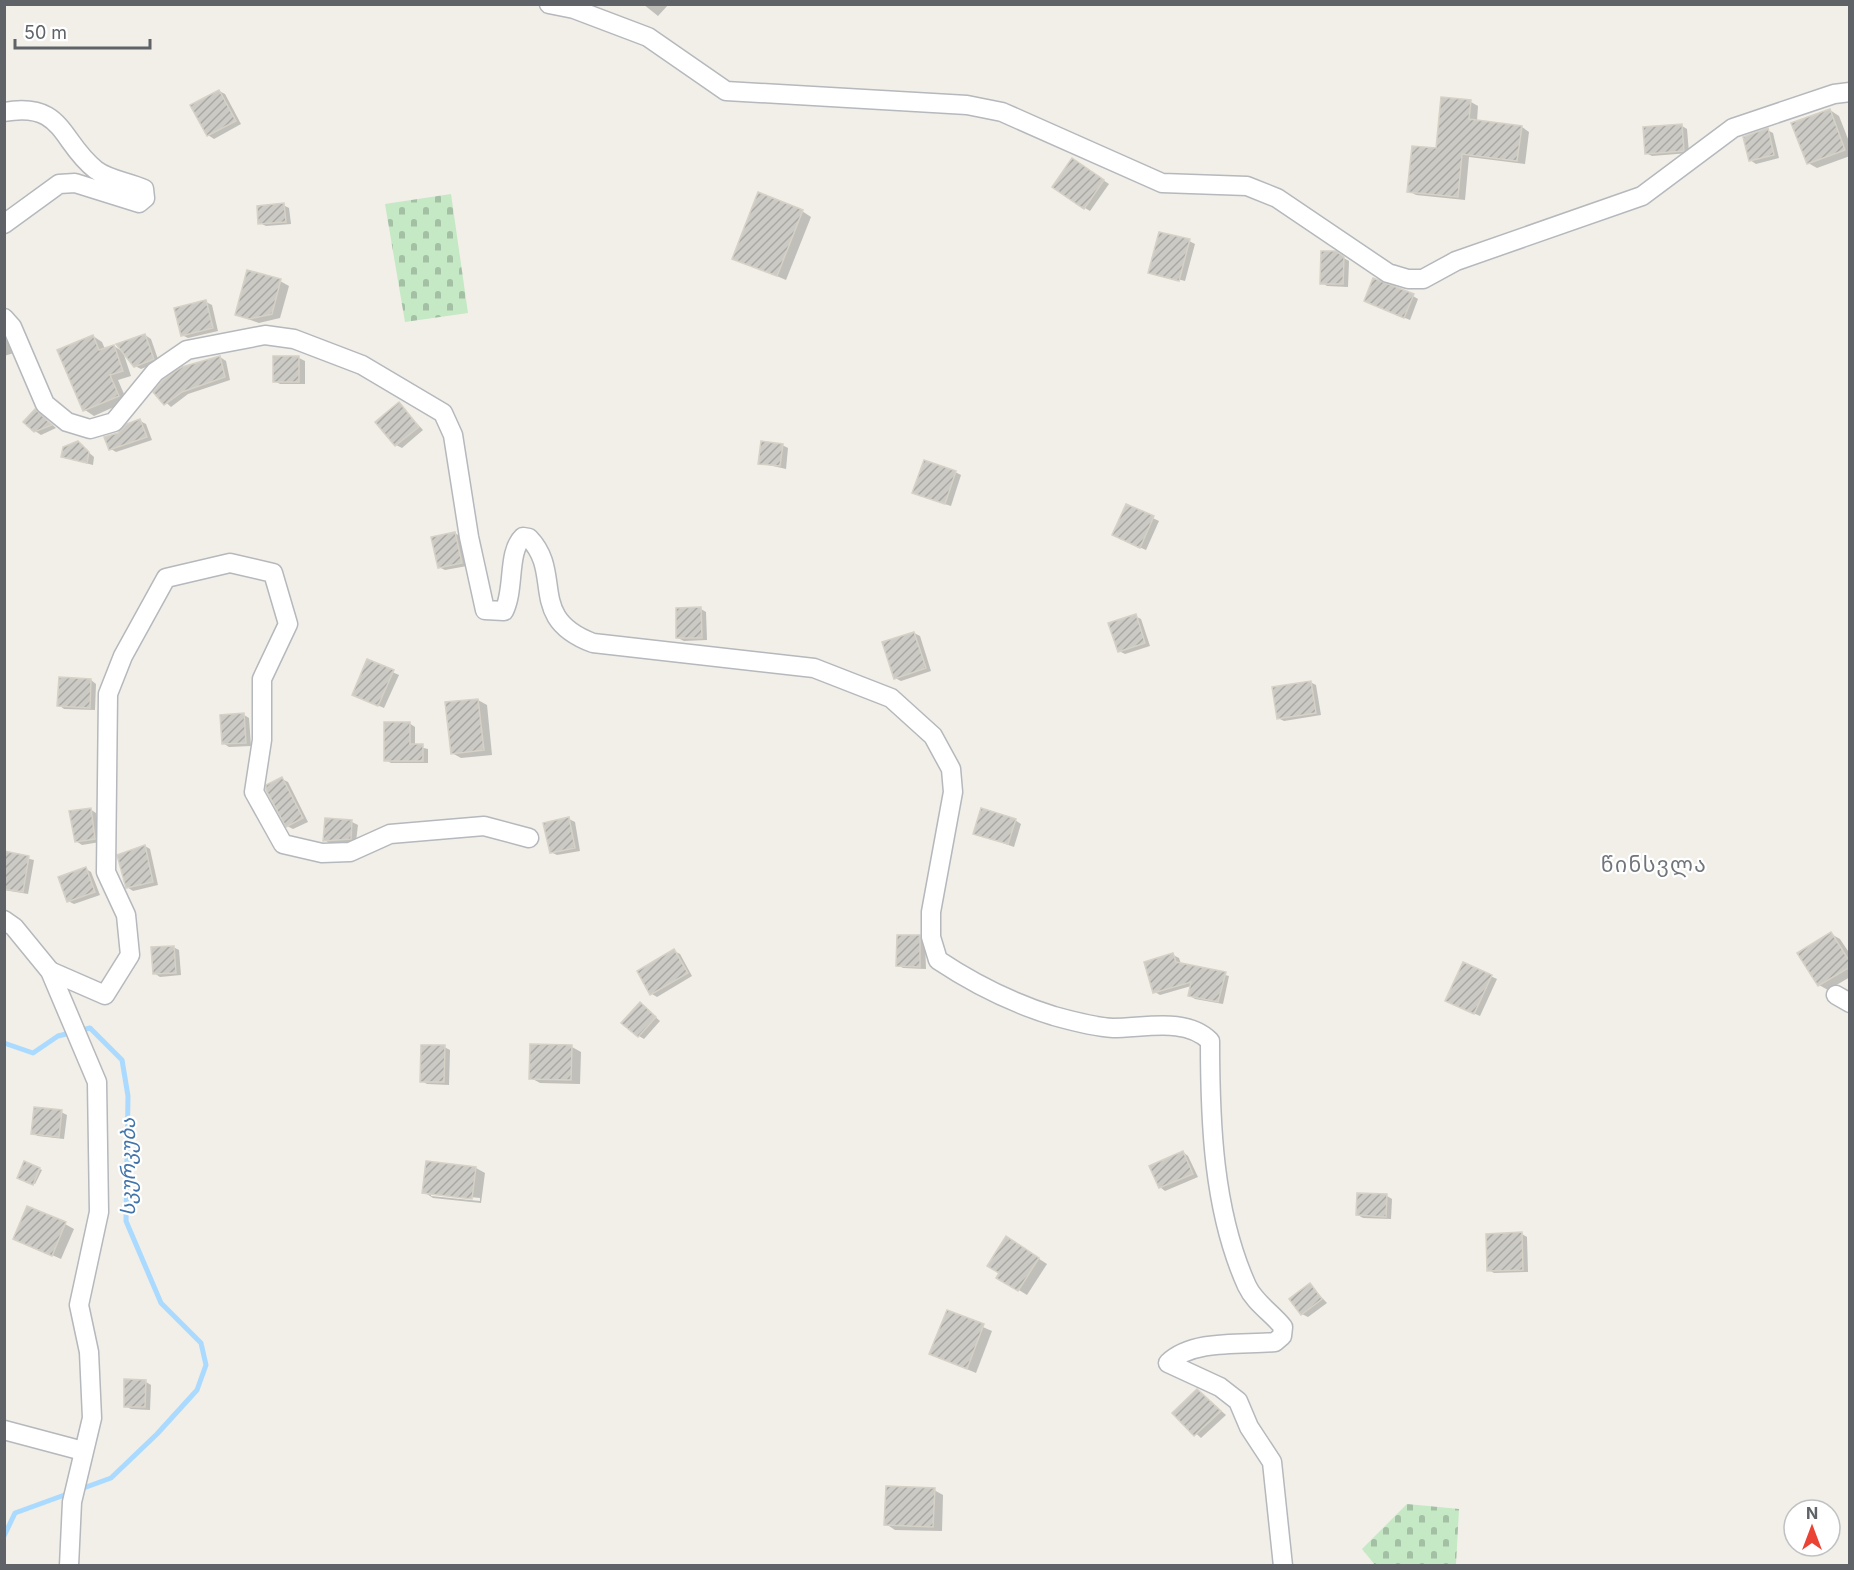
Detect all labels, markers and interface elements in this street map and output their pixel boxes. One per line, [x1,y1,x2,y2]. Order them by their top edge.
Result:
scale bar [15,12,150,50]
text: 50 m [24,22,67,43]
district label: წინსვლა [1601,852,1707,878]
water label: სკურკუბა [116,1117,140,1216]
north arrow [1782,1498,1842,1558]
text: N [1806,1503,1818,1523]

